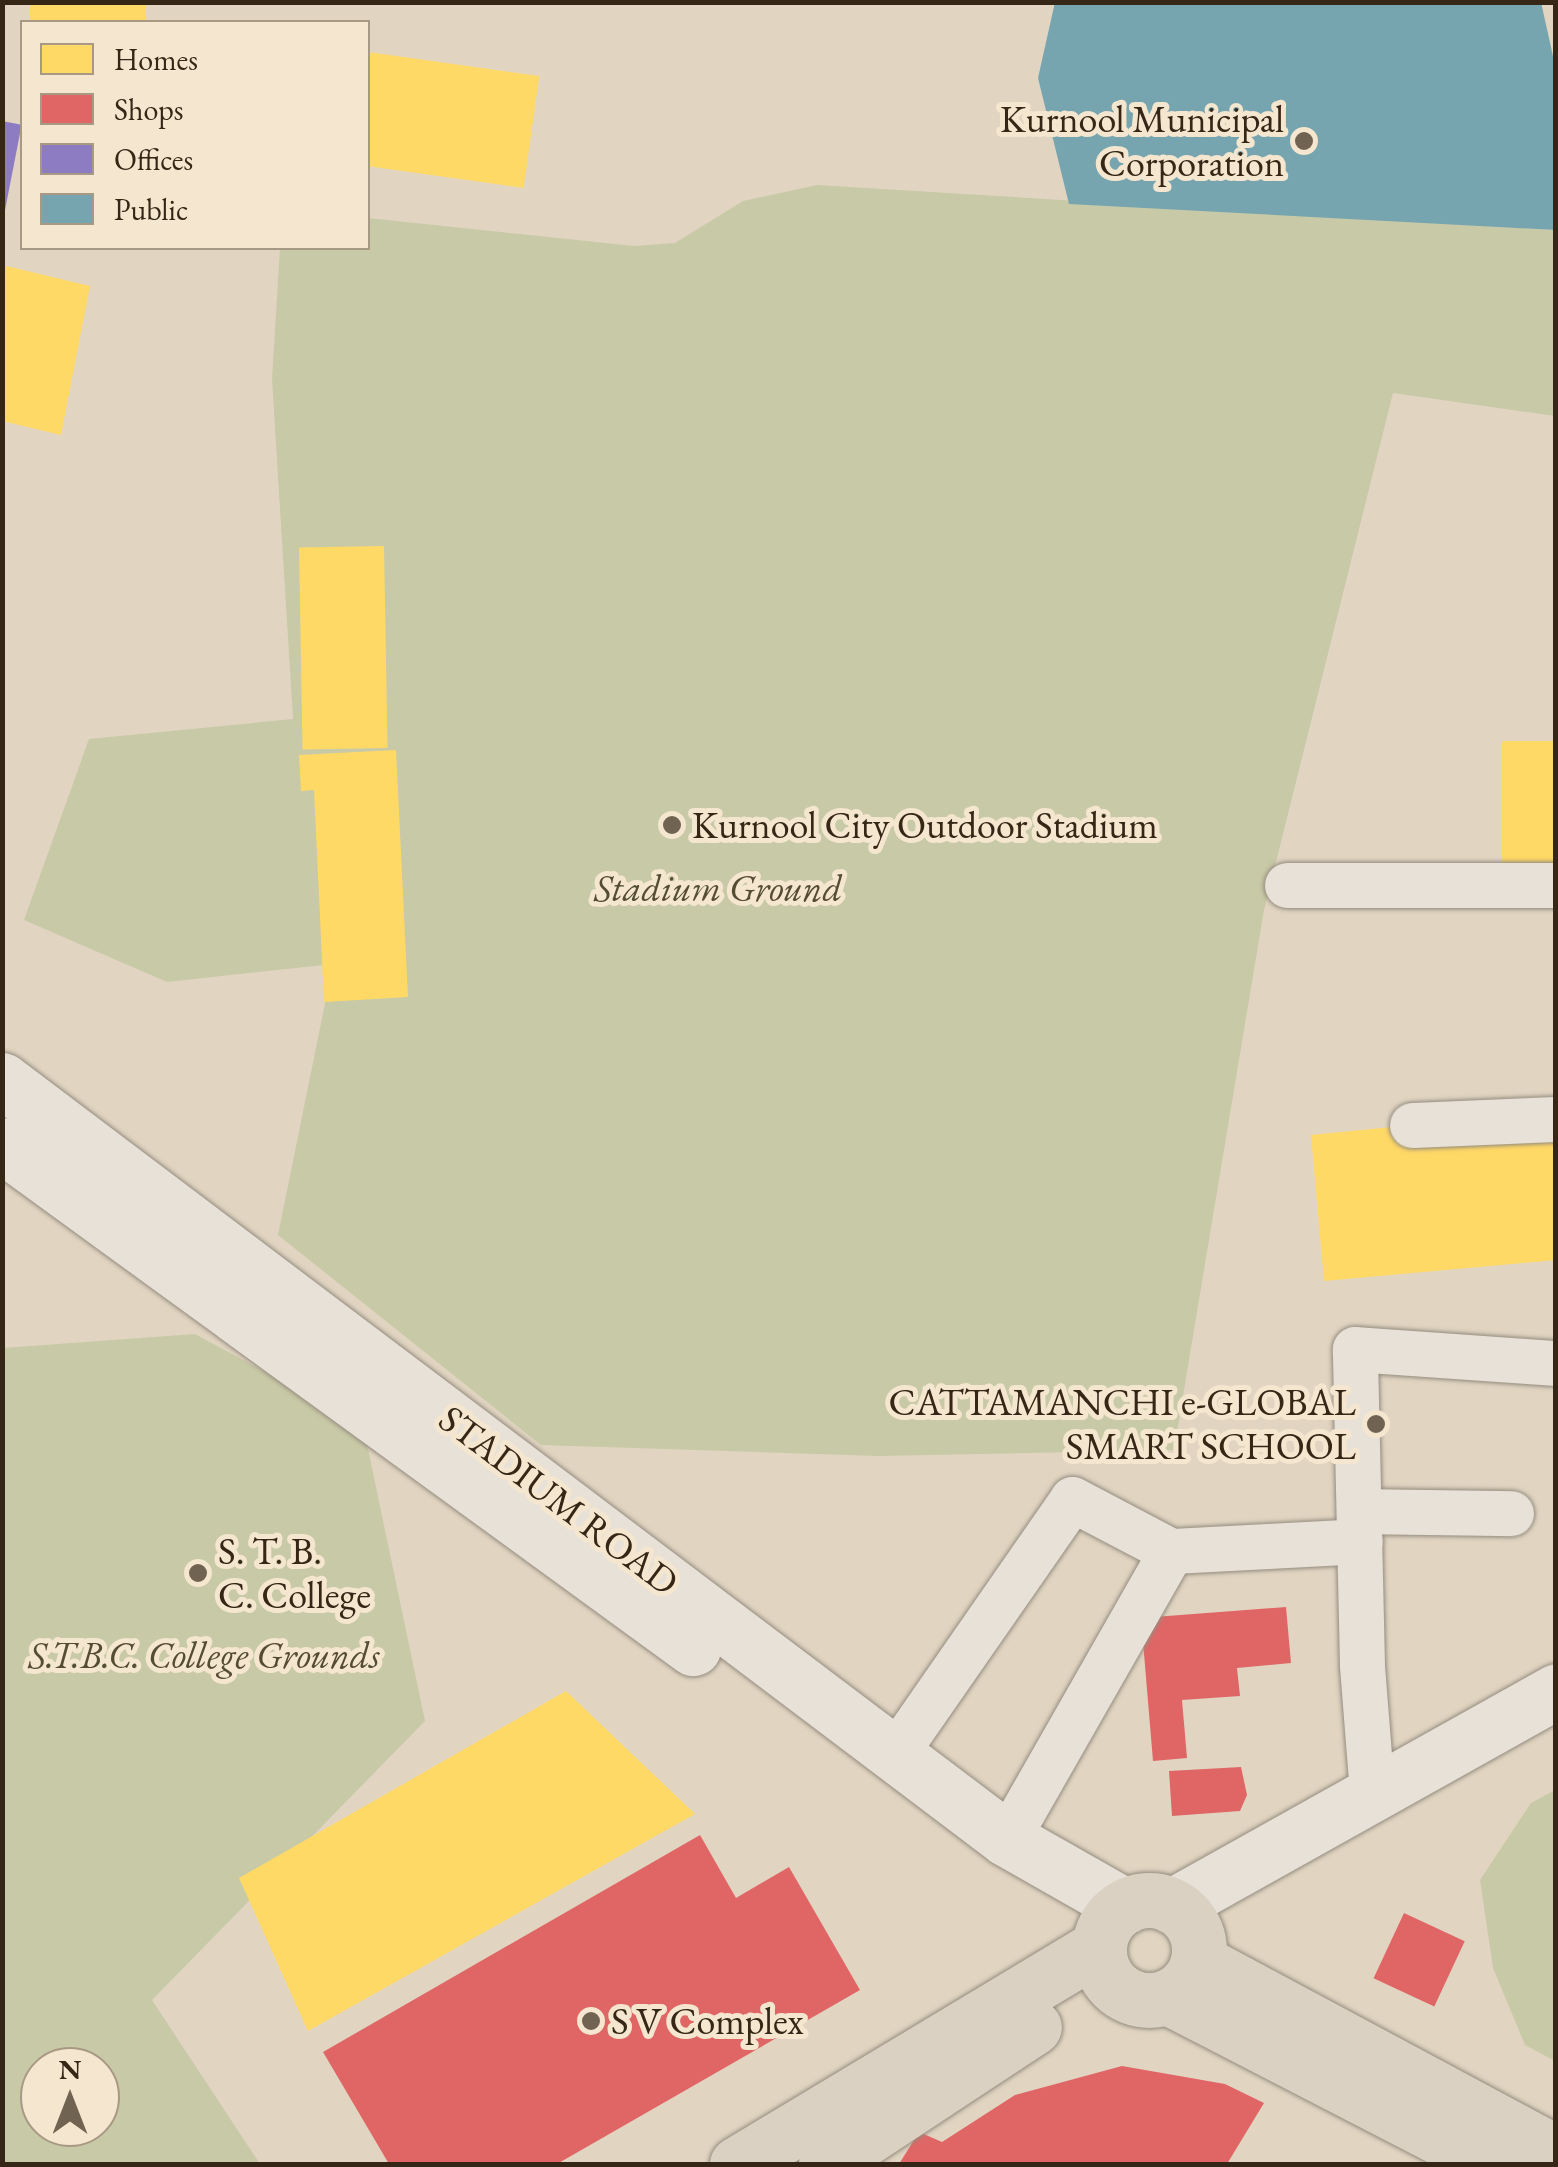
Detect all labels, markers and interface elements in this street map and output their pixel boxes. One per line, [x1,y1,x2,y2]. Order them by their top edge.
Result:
legend [20,20,370,250]
text: Homes [114,40,198,79]
text: Shops [114,90,184,129]
place label: Kurnool Municipal Corporation [1000,96,1284,185]
marker: Kurnool Municipal Corporation [1293,130,1315,152]
text: Offices [114,140,193,179]
text: Public [114,190,188,229]
place label: Kurnool City Outdoor Stadium [692,802,1158,848]
marker: Kurnool City Outdoor Stadium [661,814,683,836]
park label: Stadium Ground [594,865,842,911]
place label: CATTAMANCHI e-GLOBAL SMART SCHOOL [889,1379,1356,1468]
street label: STADIUM ROAD [430,1395,688,1605]
marker: CATTAMANCHI e-GLOBAL SMART SCHOOL [1365,1413,1387,1435]
place label: S. T. B. C. College [218,1528,371,1618]
marker: S. T. B. C. College [187,1562,209,1584]
park label: S.T.B.C. College Grounds [28,1632,380,1678]
place label: S V Complex [611,1998,804,2044]
marker: S V Complex [580,2010,602,2032]
north arrow [20,2047,120,2147]
text: N [59,2051,81,2087]

